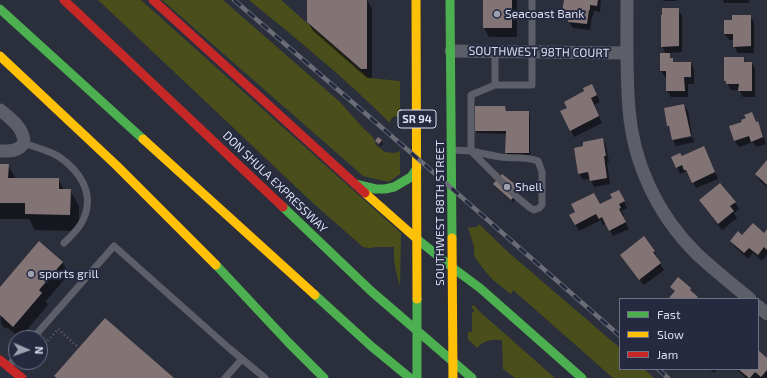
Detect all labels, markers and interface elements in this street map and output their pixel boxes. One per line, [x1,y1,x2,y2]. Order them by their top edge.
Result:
place label: Seacoast Bank [505,7,584,21]
marker: Seacoast Bank [492,9,502,19]
street label: SOUTHWEST 98TH COURT [468,44,610,60]
road number: SR 94 [398,110,436,128]
street label: DON SHULA EXPRESSWAY [220,128,330,236]
street label: SOUTHWEST 88TH STREET [433,140,447,286]
place label: Shell [515,180,542,194]
marker: Shell [502,182,512,192]
place label: sports grill [39,267,99,281]
marker: sports grill [26,269,36,279]
legend [619,298,759,370]
text: Fast [657,307,680,321]
text: Slow [657,327,684,341]
north arrow [8,330,48,370]
text: N [33,346,46,355]
text: Jam [657,347,678,361]

